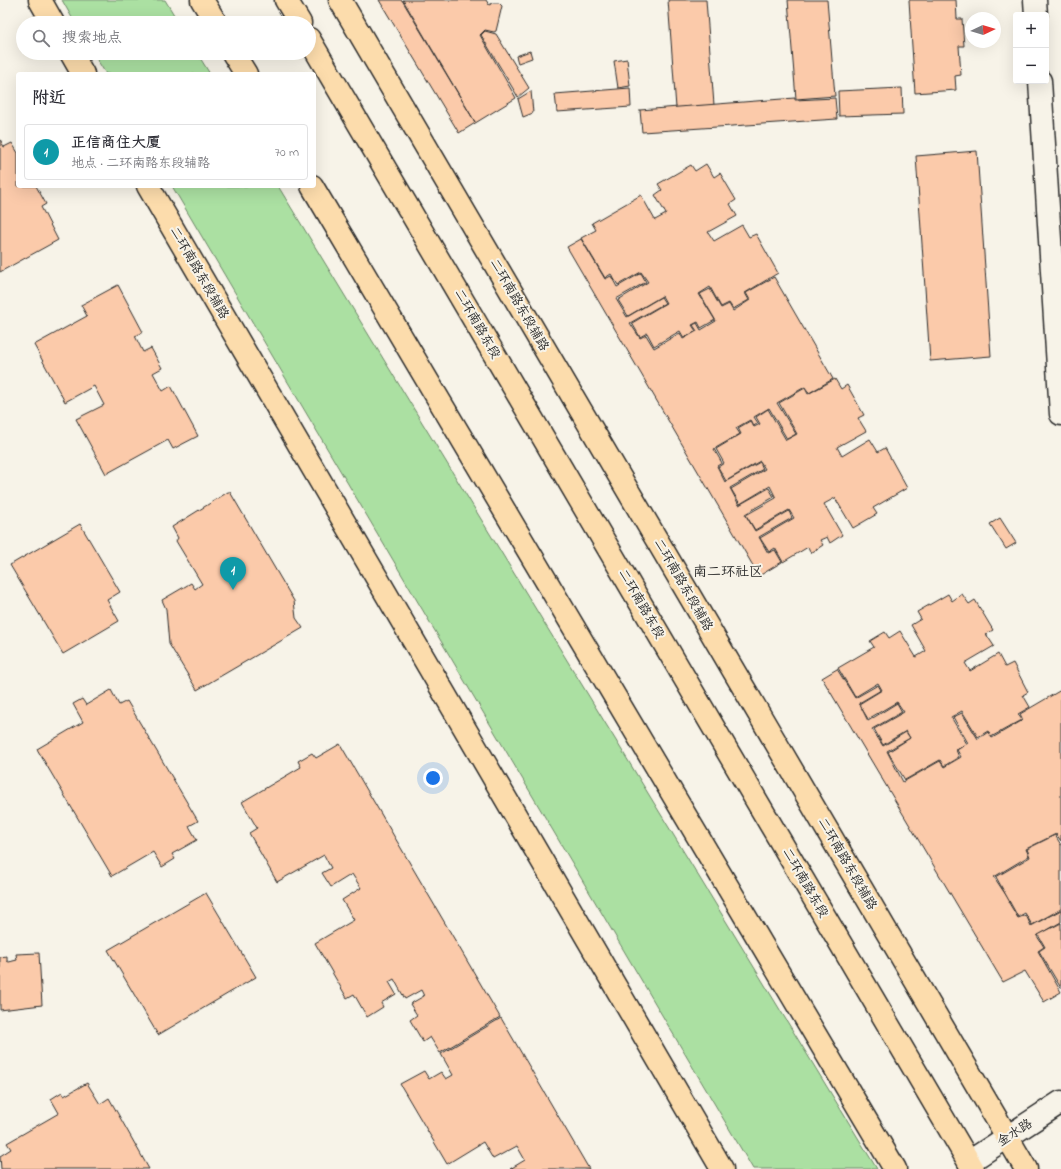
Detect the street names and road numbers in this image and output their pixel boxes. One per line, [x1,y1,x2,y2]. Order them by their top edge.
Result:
street label: 二环南路东段辅路 [165,223,233,323]
street label: 二环南路东段辅路 [485,255,553,355]
street label: 二环南路东段 [449,285,505,363]
street label: 二环南路东段辅路 [649,535,717,635]
street label: 二环南路东段 [613,565,669,643]
street label: 二环南路东段辅路 [813,814,881,914]
street label: 二环南路东段 [777,844,833,922]
street label: 金水路 [993,1114,1037,1152]

